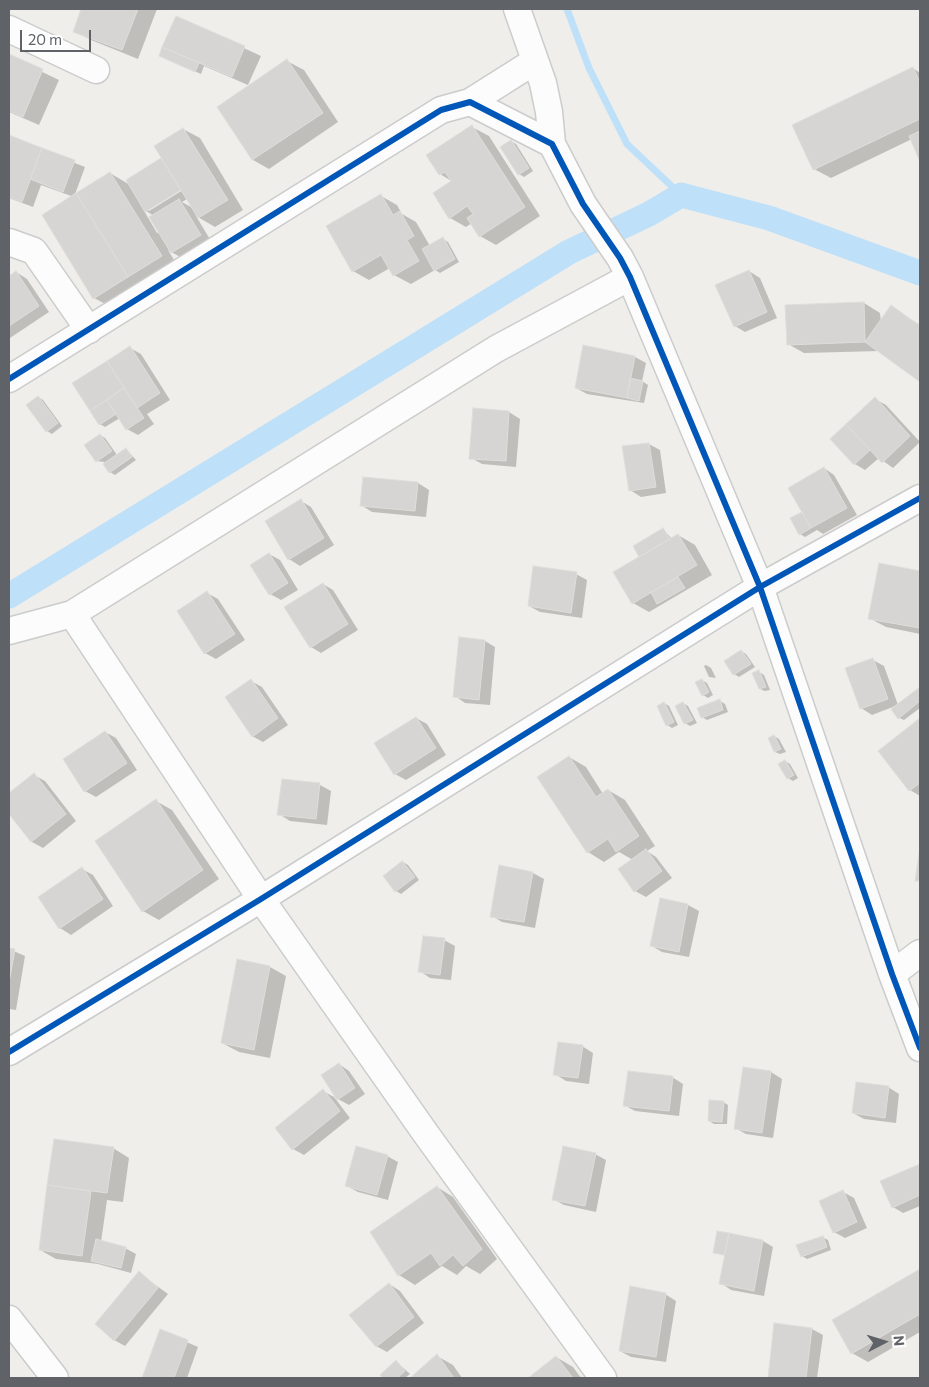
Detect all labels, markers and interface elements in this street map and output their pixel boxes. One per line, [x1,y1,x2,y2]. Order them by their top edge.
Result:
scale bar [22,20,94,52]
text: 20 m [28,30,62,48]
north arrow [859,1317,909,1367]
text: N [891,1335,908,1347]

